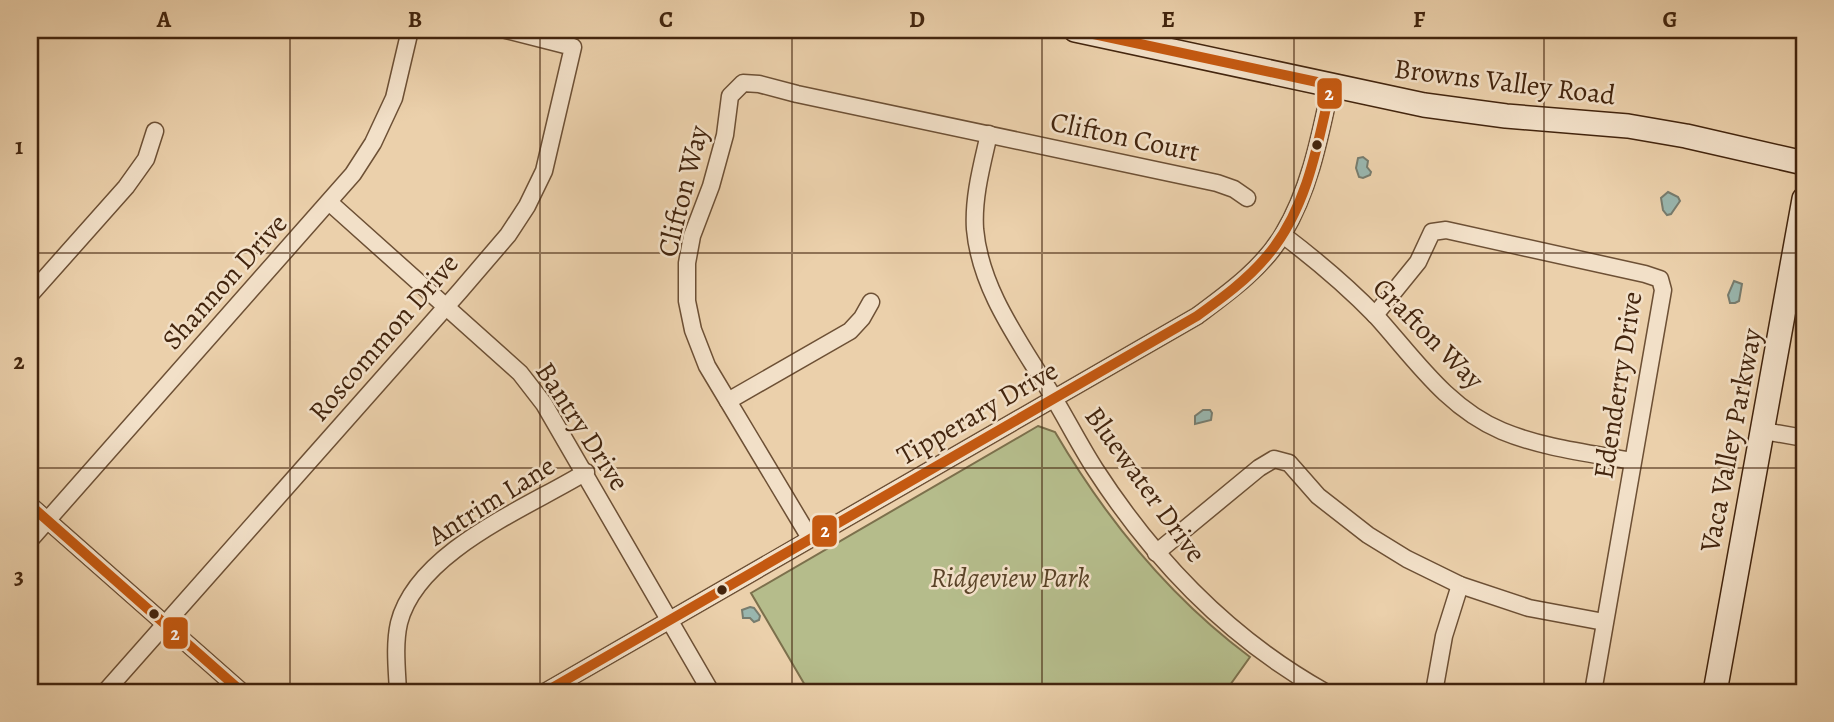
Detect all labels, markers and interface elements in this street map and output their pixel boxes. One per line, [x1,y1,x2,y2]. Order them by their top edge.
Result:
text: A [156,4,172,35]
text: B [408,4,422,35]
text: C [659,4,673,35]
text: D [909,4,925,35]
text: E [1161,4,1175,35]
text: F [1413,4,1426,35]
text: G [1662,4,1678,35]
street label: Browns Valley Road [1392,50,1619,115]
line badge: 2 [1316,77,1343,110]
text: 2 [1324,81,1334,107]
street label: Clifton Court [1047,103,1203,171]
street label: Clifton Way [648,121,718,261]
text: 1 [15,131,23,162]
unlabelled marker [1310,138,1324,152]
street label: Shannon Drive [153,205,296,358]
street label: Roscommon Drive [300,246,467,430]
street label: Grafton Way [1364,270,1493,398]
street label: Edenderry Drive [1584,289,1652,482]
street label: Vaca Valley Parkway [1690,325,1771,556]
text: 2 [13,346,25,377]
street label: Tipperary Drive [890,351,1065,474]
street label: Bantry Drive [526,355,638,498]
street label: Bluewater Drive [1076,399,1215,570]
street label: Antrim Lane [420,447,562,555]
line badge: 2 [811,514,838,548]
text: 2 [820,518,830,544]
park label: Ridgeview Park [930,559,1090,597]
text: 3 [14,561,24,592]
unlabelled marker [715,583,729,597]
unlabelled marker [147,607,161,621]
line badge: 2 [162,616,189,650]
text: 2 [170,621,180,647]

